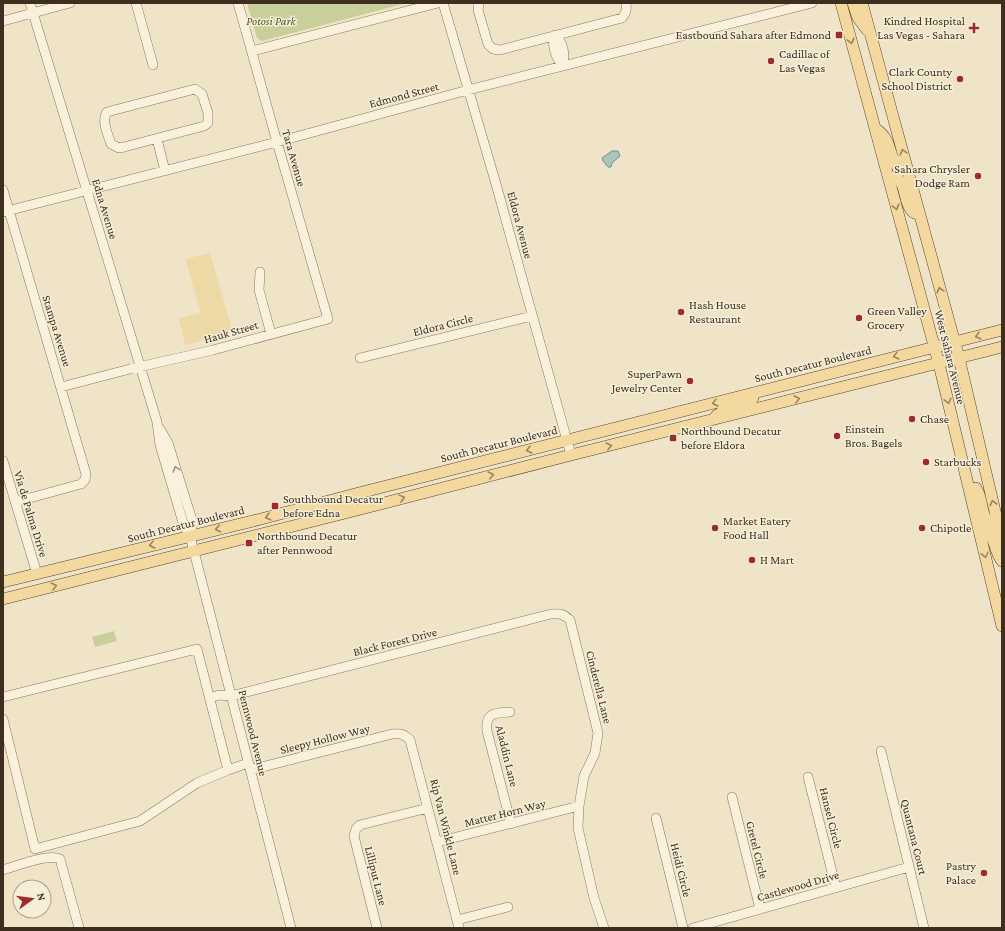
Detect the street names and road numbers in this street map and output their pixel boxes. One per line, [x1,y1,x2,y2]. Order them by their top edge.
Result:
street label: Edmond Street [368,79,441,111]
street label: Tara Avenue [279,128,309,188]
street label: Edna Avenue [89,177,121,241]
street label: Eldora Avenue [504,190,536,260]
street label: Stampa Avenue [39,293,75,369]
street label: West Sahara Avenue [931,308,969,406]
street label: Eldora Circle [412,311,474,339]
street label: Hauk Street [202,317,261,346]
street label: South Decatur Boulevard [753,343,874,385]
street label: South Decatur Boulevard [439,423,560,465]
street label: Via de Palma Drive [11,469,51,559]
street label: South Decatur Boulevard [126,503,247,545]
street label: Black Forest Drive [352,625,438,659]
street label: Cinderella Lane [583,649,615,725]
street label: Pennwood Avenue [236,688,270,778]
street label: Sleepy Hollow Way [279,721,372,757]
street label: Aladdin Lane [493,724,521,788]
street label: Rip Van Winkle Lane [427,777,465,877]
street label: Hansel Circle [817,786,845,850]
street label: Matter Horn Way [463,796,548,830]
street label: Quantana Court [898,798,930,877]
street label: Gretel Circle [743,820,771,880]
street label: Heidi Circle [667,841,695,899]
street label: Lilliput Lane [362,845,390,907]
street label: Castlewood Drive [755,868,841,904]

